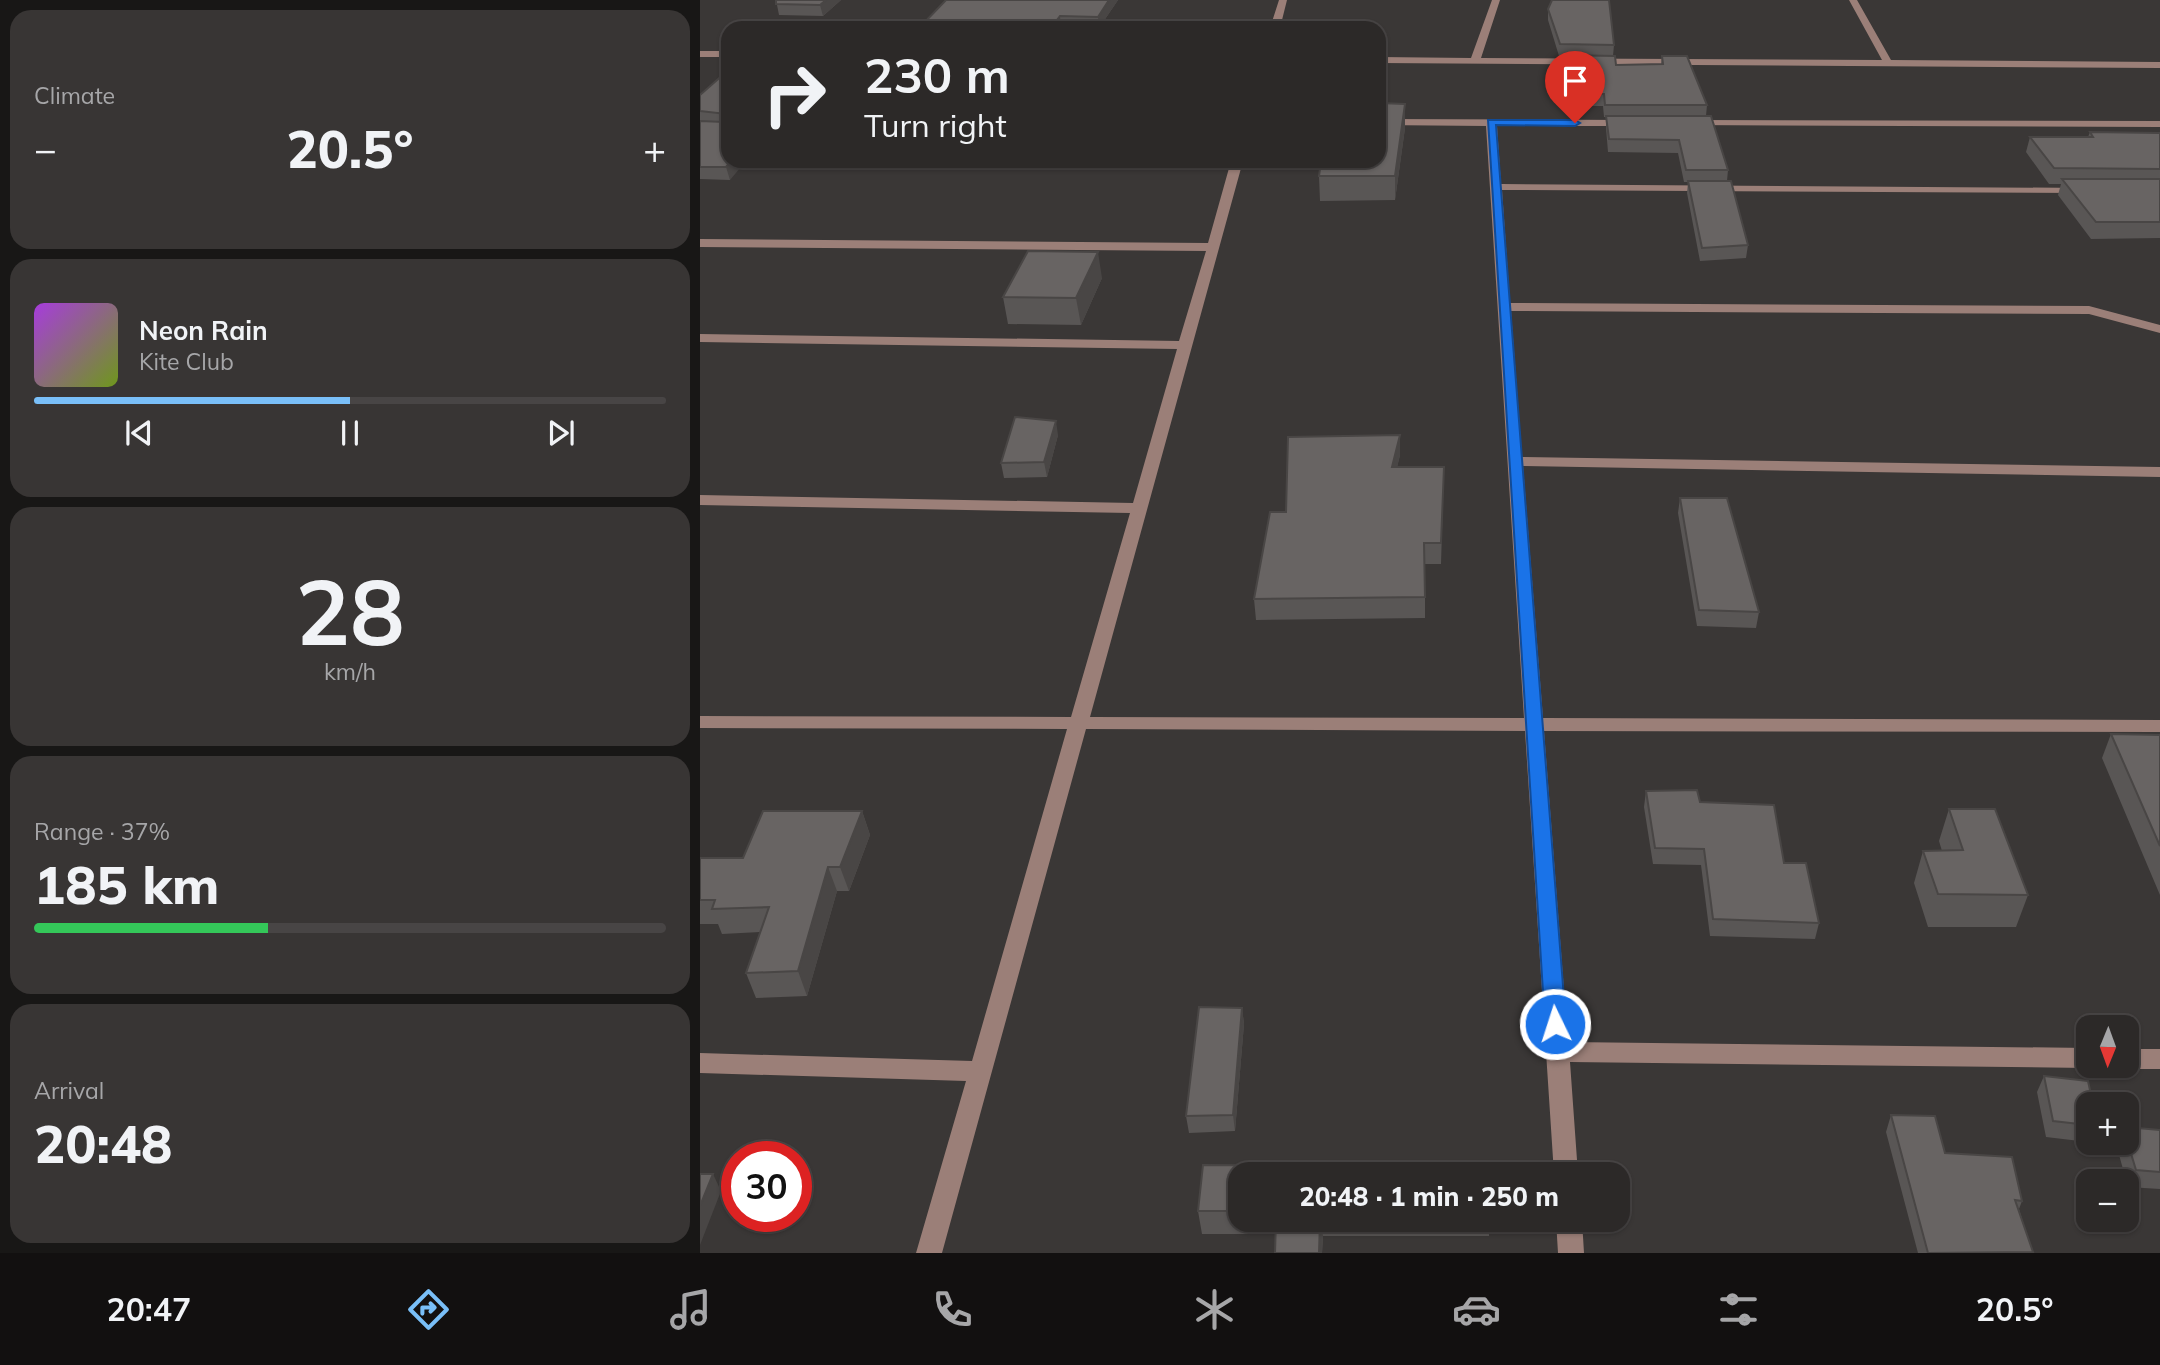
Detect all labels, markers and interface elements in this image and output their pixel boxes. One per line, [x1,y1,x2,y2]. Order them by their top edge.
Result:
text: 230 m [864,44,1010,105]
icon: right [749,49,840,140]
pin [1545,51,1605,123]
icon: arrive [1556,62,1594,100]
text: Climate [34,81,115,110]
text: Turn right [864,105,1007,145]
text: 20.5° [286,116,414,181]
text: − [34,125,57,173]
text: + [643,125,666,173]
text: Neon Rain [139,314,268,347]
text: Kite Club [139,347,234,376]
icon: previous [120,414,158,452]
icon: pause [331,414,369,452]
icon: next [542,414,580,452]
text: 28 [295,554,405,668]
text: km/h [324,657,376,686]
text: Range · 37% [34,817,170,846]
text: 185 km [34,852,219,917]
position arrow [1518,987,1592,1061]
north arrow [2076,1015,2138,1078]
map controls [2076,1015,2139,1232]
text: Arrival [34,1076,104,1105]
button: + [2076,1092,2139,1155]
text: 20:48 [34,1111,172,1176]
speed limit sign: 30 [721,1141,812,1232]
button: − [2076,1169,2139,1232]
text: 20:48 · 1 min · 250 m [1299,1180,1559,1213]
icon: directions [404,1285,453,1334]
icon: music [666,1285,715,1334]
icon: phone [928,1285,977,1334]
icon: climate [1190,1285,1239,1334]
icon: car [1452,1285,1501,1334]
icon: filters [1714,1285,1763,1334]
text: 20:47 [106,1289,191,1329]
text: 20.5° [1976,1289,2053,1329]

